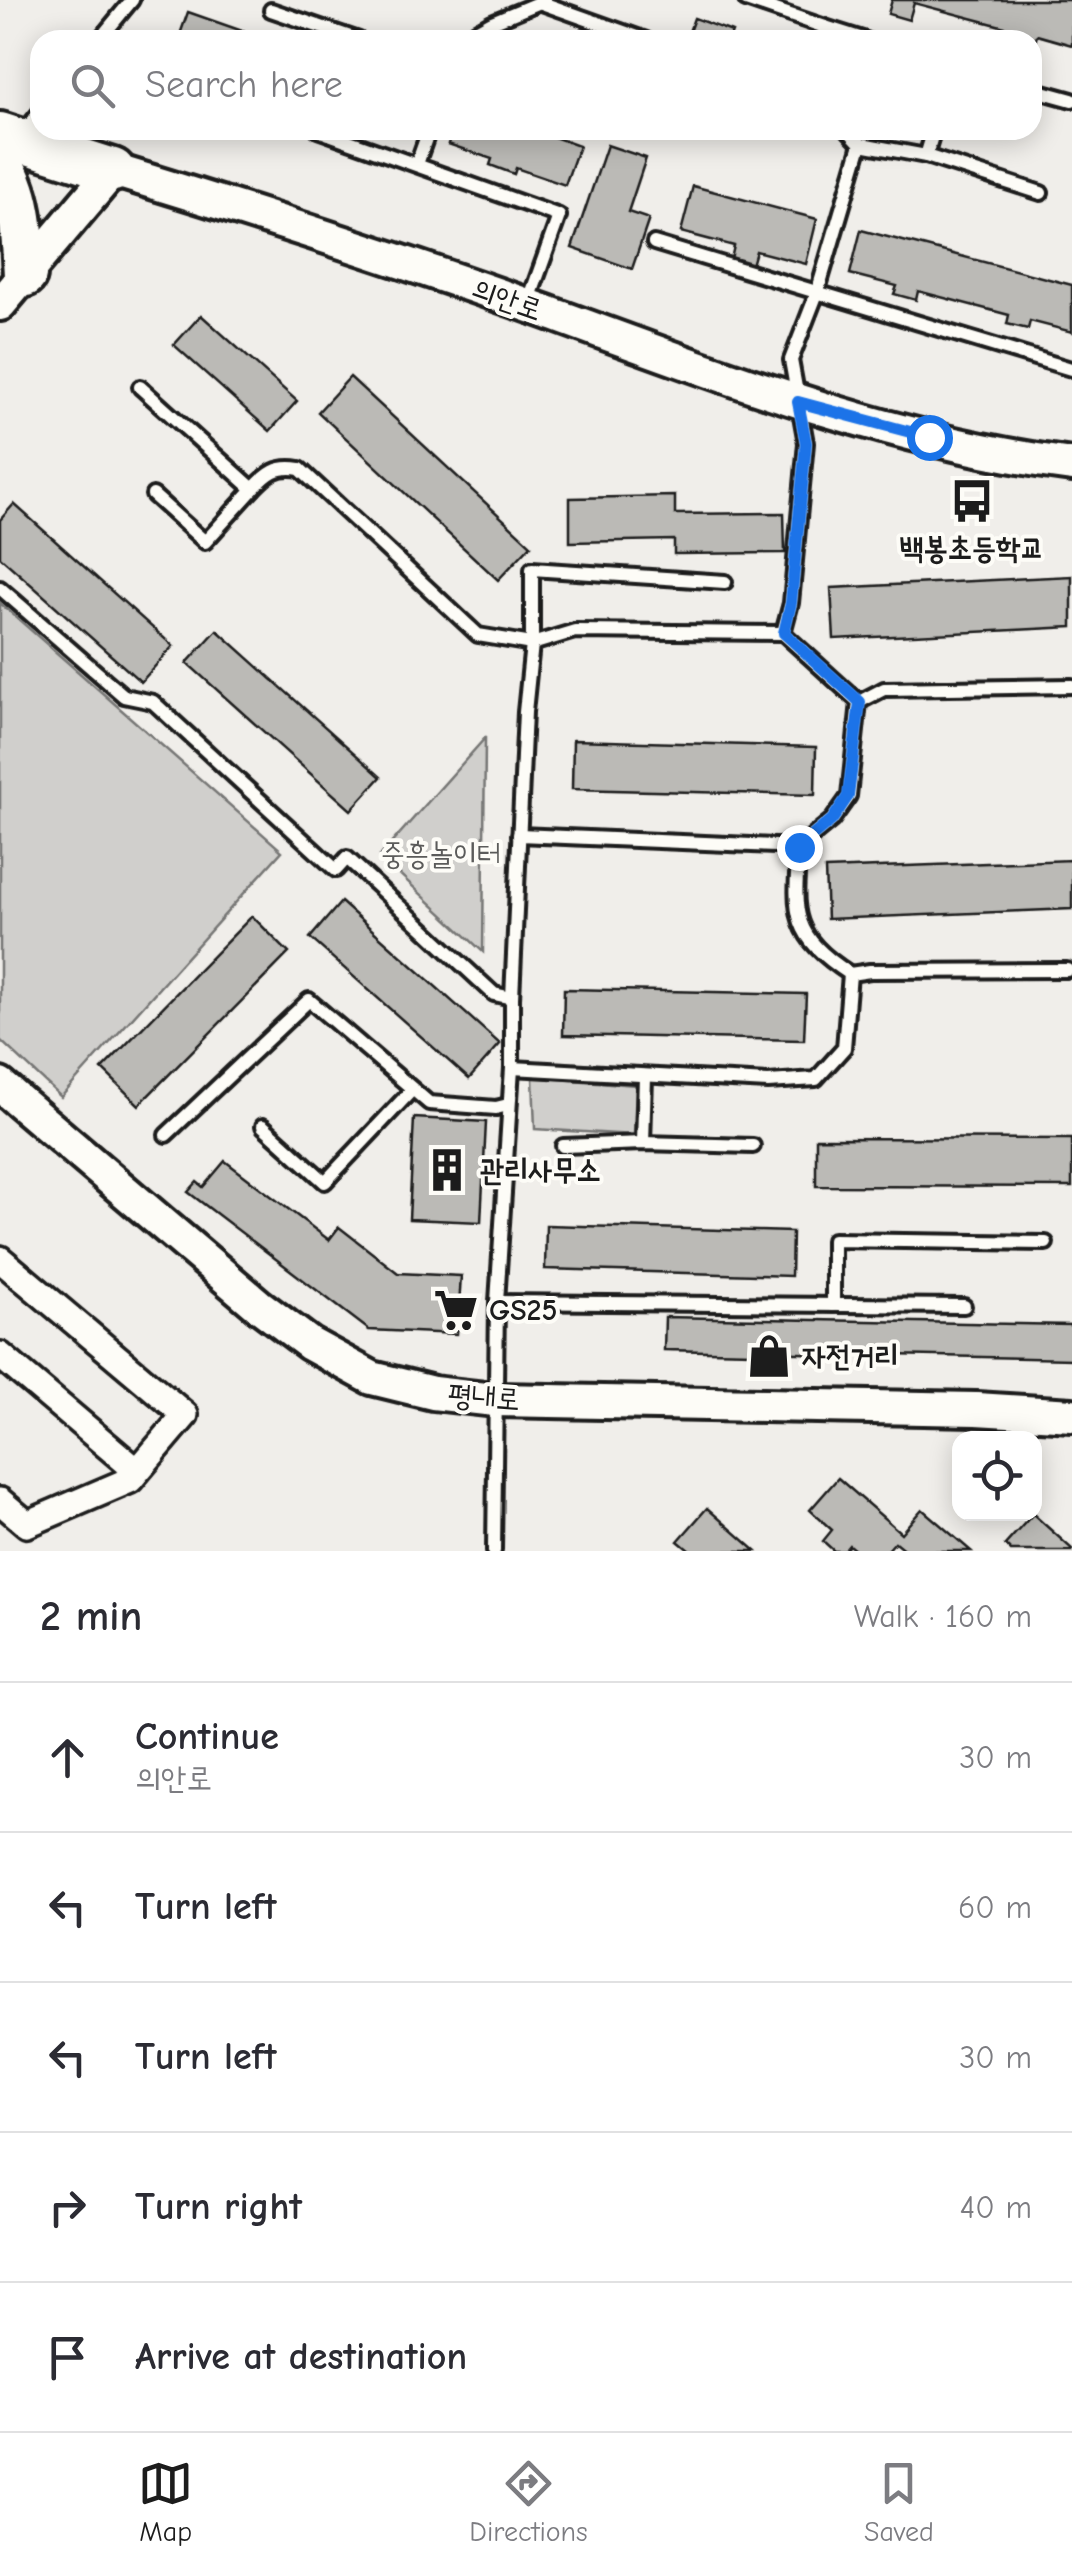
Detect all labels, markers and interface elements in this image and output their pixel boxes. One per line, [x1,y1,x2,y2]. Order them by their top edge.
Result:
search box [30,30,1042,140]
icon: search [65,58,120,113]
text: Search here [145,63,343,107]
street label: 의안로 [467,271,547,328]
route start [907,415,953,461]
bus stop icon: 백봉초등학교 [948,477,996,525]
place label: 백봉초등학교 [900,531,1044,566]
route end [777,825,823,871]
park label: 중흥놀이터 [381,837,501,872]
building icon: 관리사무소 [423,1146,471,1194]
place label: 관리사무소 [480,1153,601,1188]
supermarket icon: GS25 [432,1286,480,1334]
place label: GS25 [489,1293,557,1328]
shop icon: 자전거리 [745,1332,793,1380]
place label: 자전거리 [802,1339,899,1374]
street label: 평내로 [447,1378,521,1417]
map controls [952,1431,1042,1521]
button: locate [952,1431,1042,1521]
text: 2 min [40,1592,142,1641]
text: Walk · 160 m [854,1598,1032,1635]
text: Continue [135,1715,279,1759]
icon: ahead [40,1730,95,1785]
text: 30 m [959,1739,1032,1776]
text: 의안로 [135,1760,212,1797]
icon: left [40,1880,95,1935]
text: Turn left [135,1885,276,1929]
text: 60 m [958,1889,1032,1926]
icon: left [40,2030,95,2085]
text: Turn left [135,2035,276,2079]
text: 30 m [959,2039,1032,2076]
icon: right [40,2180,95,2235]
text: Turn right [135,2185,302,2229]
text: 40 m [960,2189,1032,2226]
icon: arrive [40,2330,95,2385]
text: Arrive at destination [135,2335,467,2379]
tab: Map [138,2456,193,2548]
tab: Directions [469,2456,588,2548]
tab: Saved [864,2456,934,2548]

